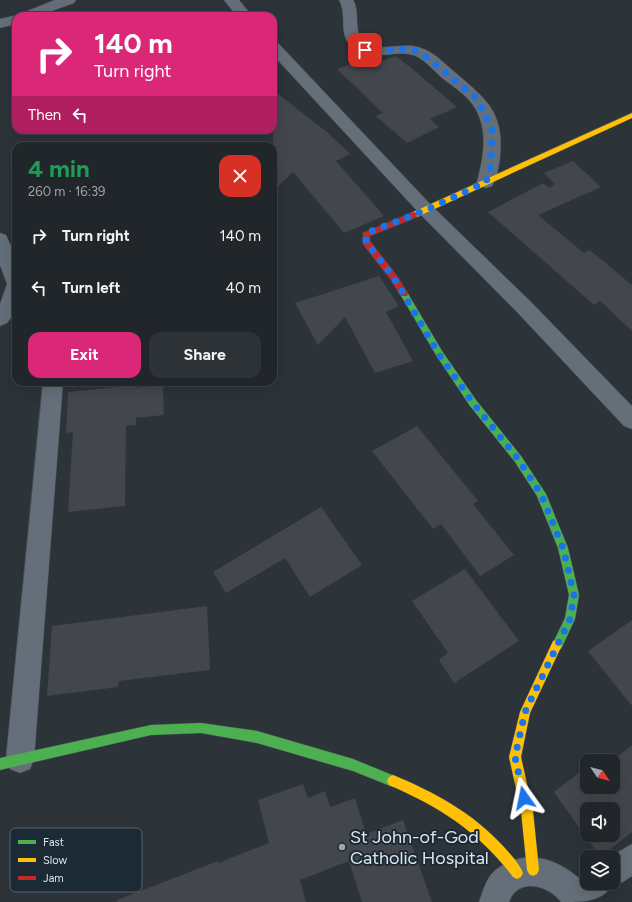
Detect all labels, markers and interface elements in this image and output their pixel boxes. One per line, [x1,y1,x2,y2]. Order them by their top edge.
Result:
text: 140 m [94,26,173,60]
icon: right [28,28,80,80]
pin [348,33,382,67]
icon: arrive [354,39,376,61]
text: Turn right [94,60,171,82]
icon: left [69,104,91,126]
text: Then [28,106,61,124]
text: 4 min [28,154,90,183]
button: close [219,155,261,197]
text: 260 m · 16:39 [28,184,105,199]
icon: right [28,225,50,247]
text: Turn right [62,227,130,245]
text: 140 m [219,227,261,245]
icon: left [28,277,50,299]
text: Turn left [62,279,120,297]
text: 40 m [226,279,261,297]
button: Exit [28,332,141,378]
button: Share [149,332,261,378]
north arrow [580,754,620,794]
map controls [580,754,620,890]
position arrow [503,777,545,819]
button: sound [580,802,620,842]
place label: St John-of-God Catholic Hospital [350,826,489,869]
legend [10,828,142,892]
text: Fast [43,836,64,849]
marker: St John-of-God Catholic Hospital [337,842,347,852]
button: layers [580,850,620,890]
text: Slow [43,854,67,867]
text: Jam [43,872,64,885]

